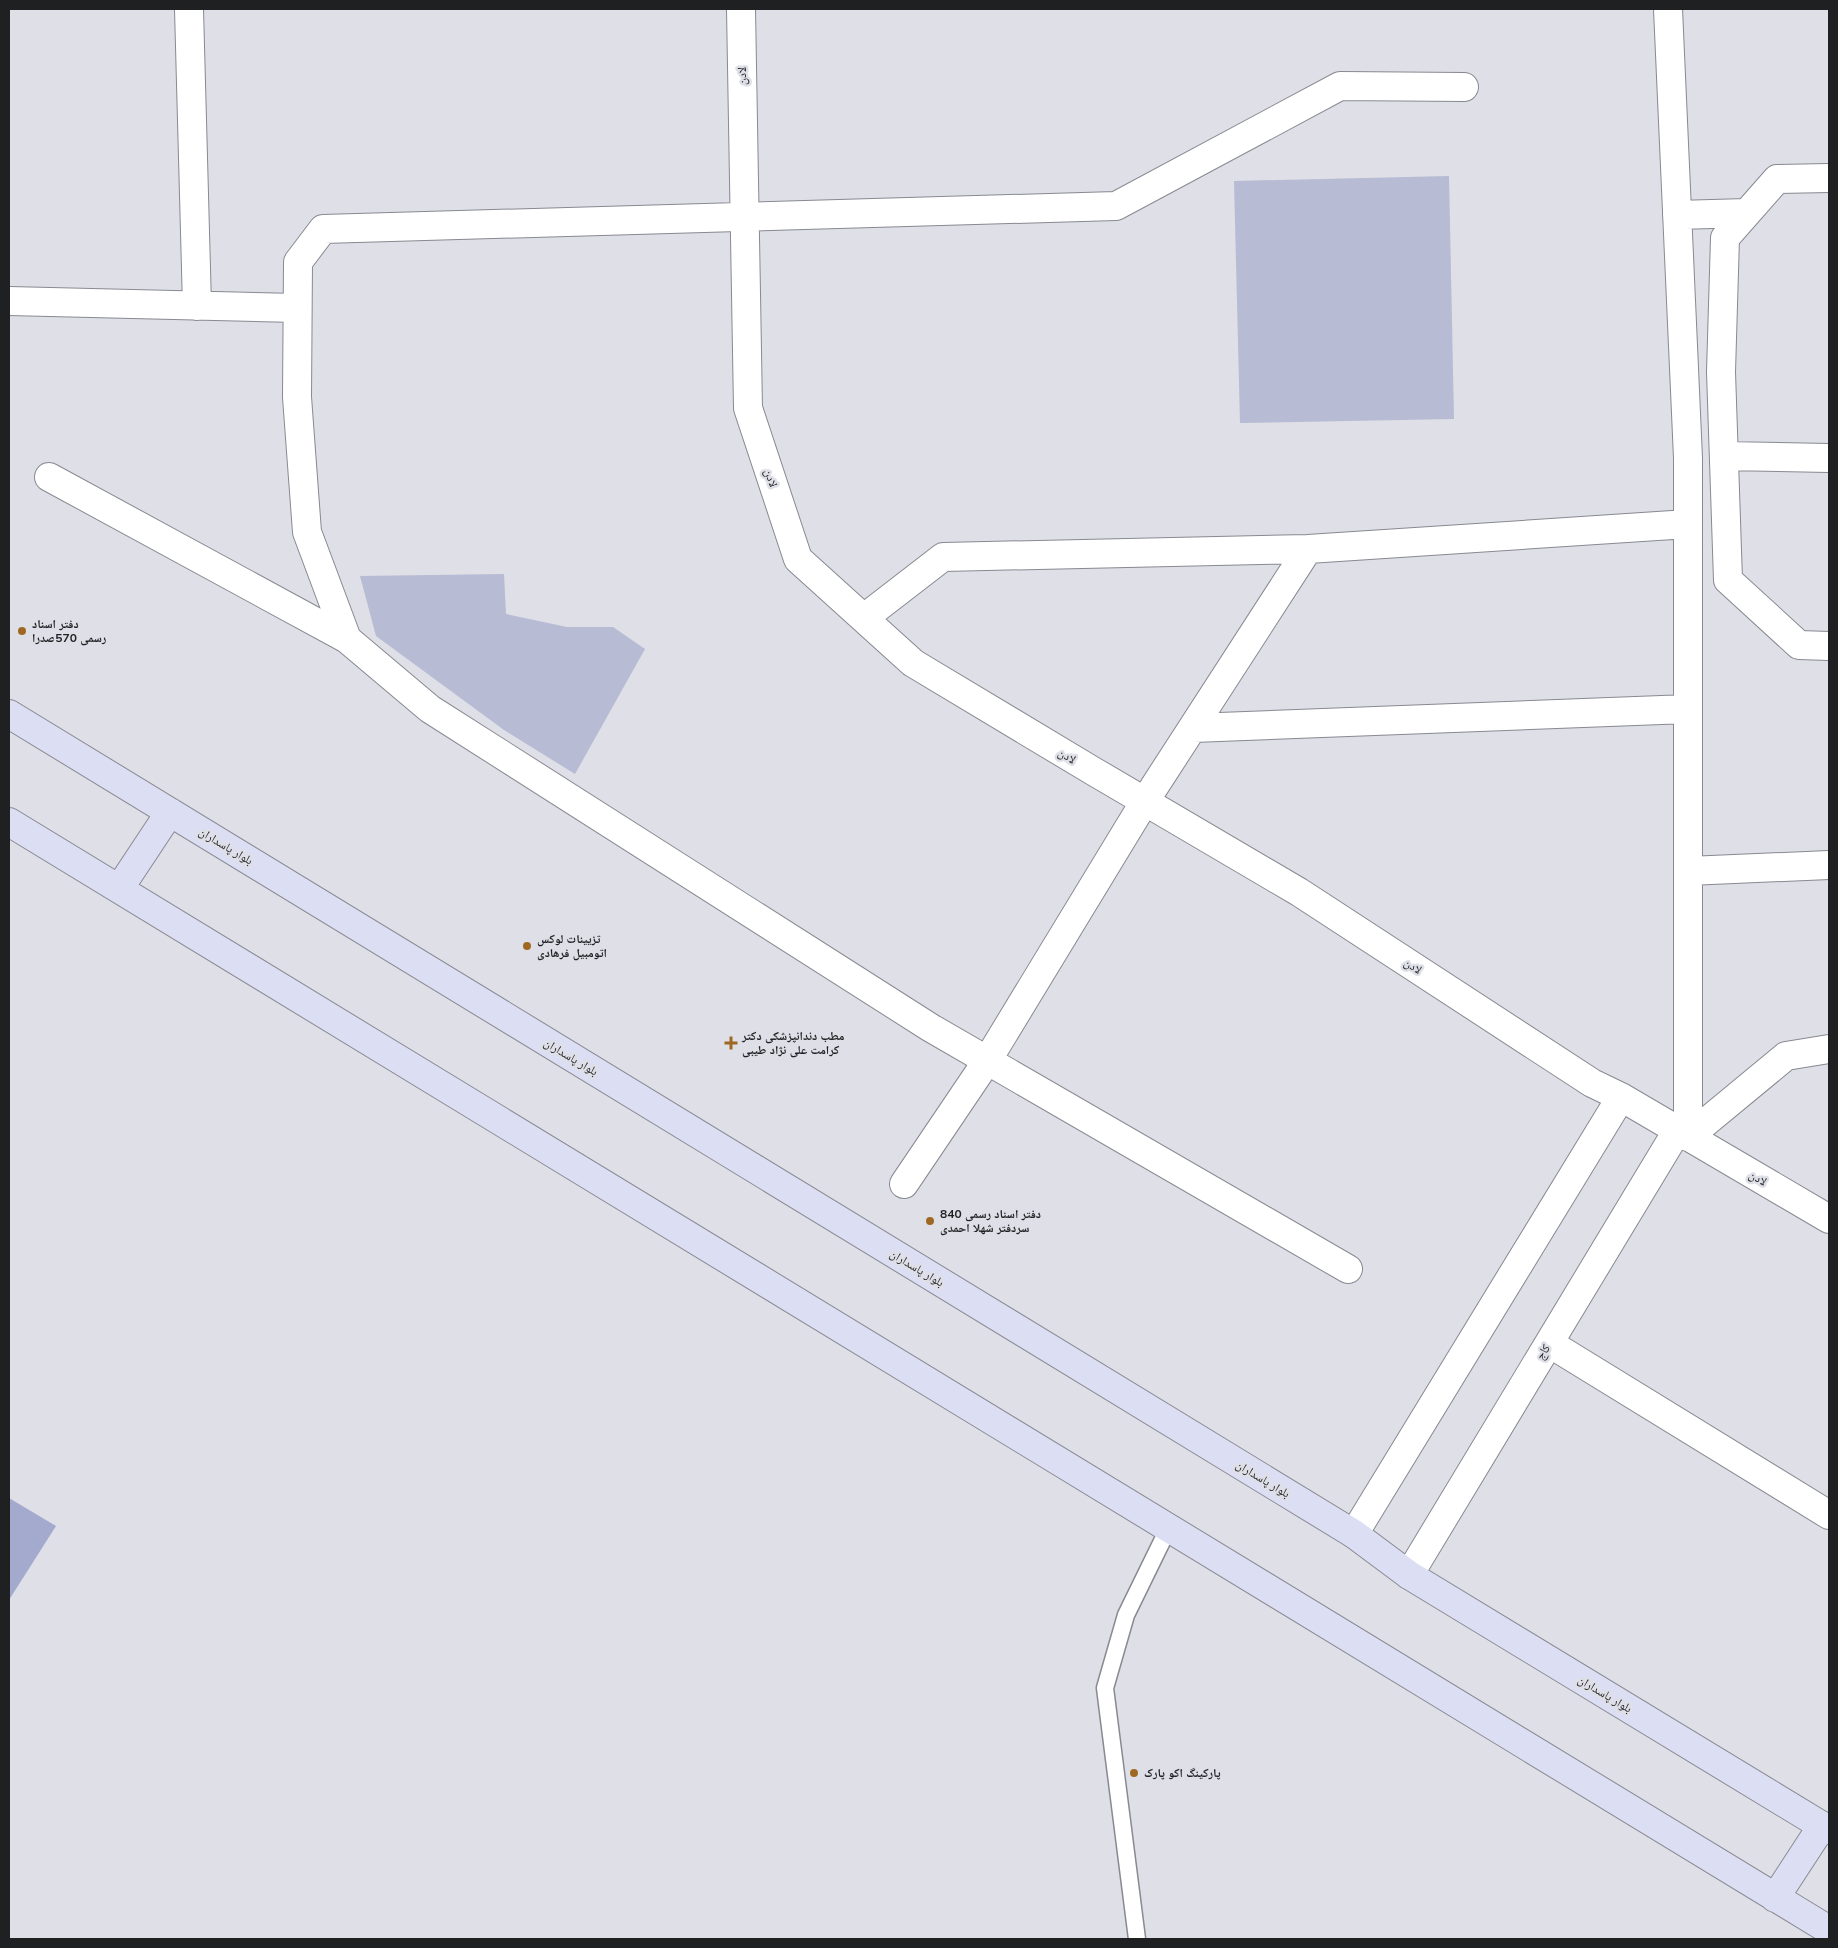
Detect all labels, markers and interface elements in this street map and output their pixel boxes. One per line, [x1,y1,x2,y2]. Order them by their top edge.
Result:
street label: لادن [734,67,749,85]
street label: لادن [761,467,782,489]
place label: دفتر اسناد رسمی 570صدرا [32,616,107,646]
marker: دفتر اسناد رسمی 570صدرا [16,625,28,637]
street label: لادن [1056,744,1079,767]
street label: بلوار پاسداران [196,824,256,868]
place label: تزیینات لوکس اتومبیل فرهادی [537,931,607,961]
marker: تزیینات لوکس اتومبیل فرهادی [521,940,533,952]
street label: لادن [1402,954,1425,977]
place label: مطب دندانپزشکی دکتر کرامت علی نژاد طیبی [741,1028,845,1058]
street label: بلوار پاسداران [541,1035,601,1079]
marker: مطب دندانپزشکی دکتر کرامت علی نژاد طیبی [724,1036,738,1050]
street label: لادن [1747,1167,1770,1189]
place label: دفتر اسناد رسمی 840 سردفتر شهلا احمدی [940,1206,1041,1236]
marker: دفتر اسناد رسمی 840 سردفتر شهلا احمدی [924,1215,936,1227]
street label: بلوار پاسداران [887,1246,947,1290]
street label: کاج [1532,1341,1553,1362]
street label: بلوار پاسداران [1233,1457,1293,1501]
street label: بلوار پاسداران [1575,1672,1635,1716]
place label: پارکینگ اکو پارک [1144,1765,1221,1780]
marker: پارکینگ اکو پارک [1128,1767,1140,1779]

